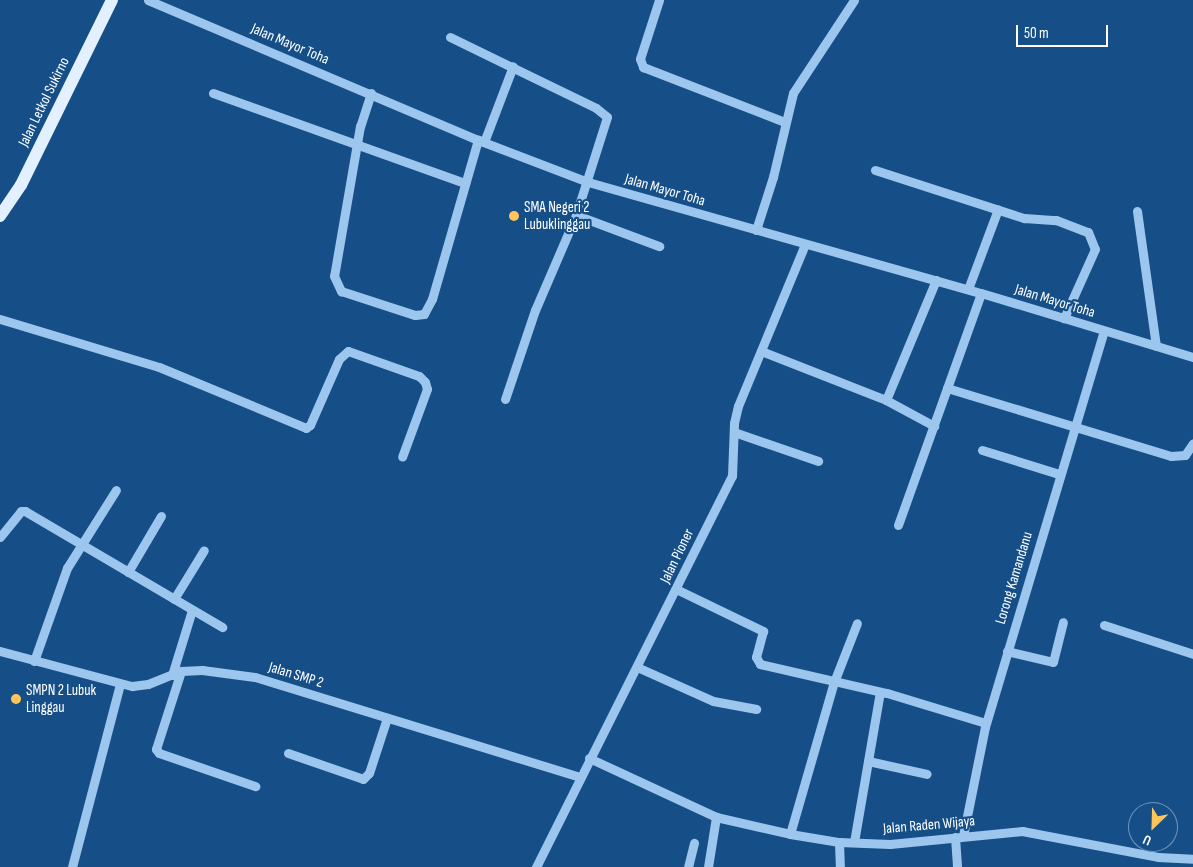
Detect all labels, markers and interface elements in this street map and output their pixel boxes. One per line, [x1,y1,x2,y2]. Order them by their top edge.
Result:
scale bar [1018,15,1110,47]
street label: Jalan Mayor Toha [248,20,332,68]
text: 50 m [1024,24,1049,43]
street label: Jalan Letkol Sukirno [15,54,73,150]
street label: Jalan Mayor Toha [623,170,707,210]
place label: SMA Negeri 2 Lubuklinggau [524,198,590,233]
marker: SMA Negeri 2 Lubuklinggau [508,210,520,222]
street label: Jalan Mayor Toha [1013,280,1097,322]
street label: Jalan Pioner [656,526,698,586]
street label: Lorong Kamandanu [991,530,1037,626]
street label: Jalan SMP 2 [266,658,326,692]
place label: SMPN 2 Lubuk Linggau [26,681,96,716]
marker: SMPN 2 Lubuk Linggau [10,693,22,705]
north arrow [1128,802,1178,852]
street label: Jalan Raden Wijaya [882,812,976,838]
text: U [1140,831,1154,849]

